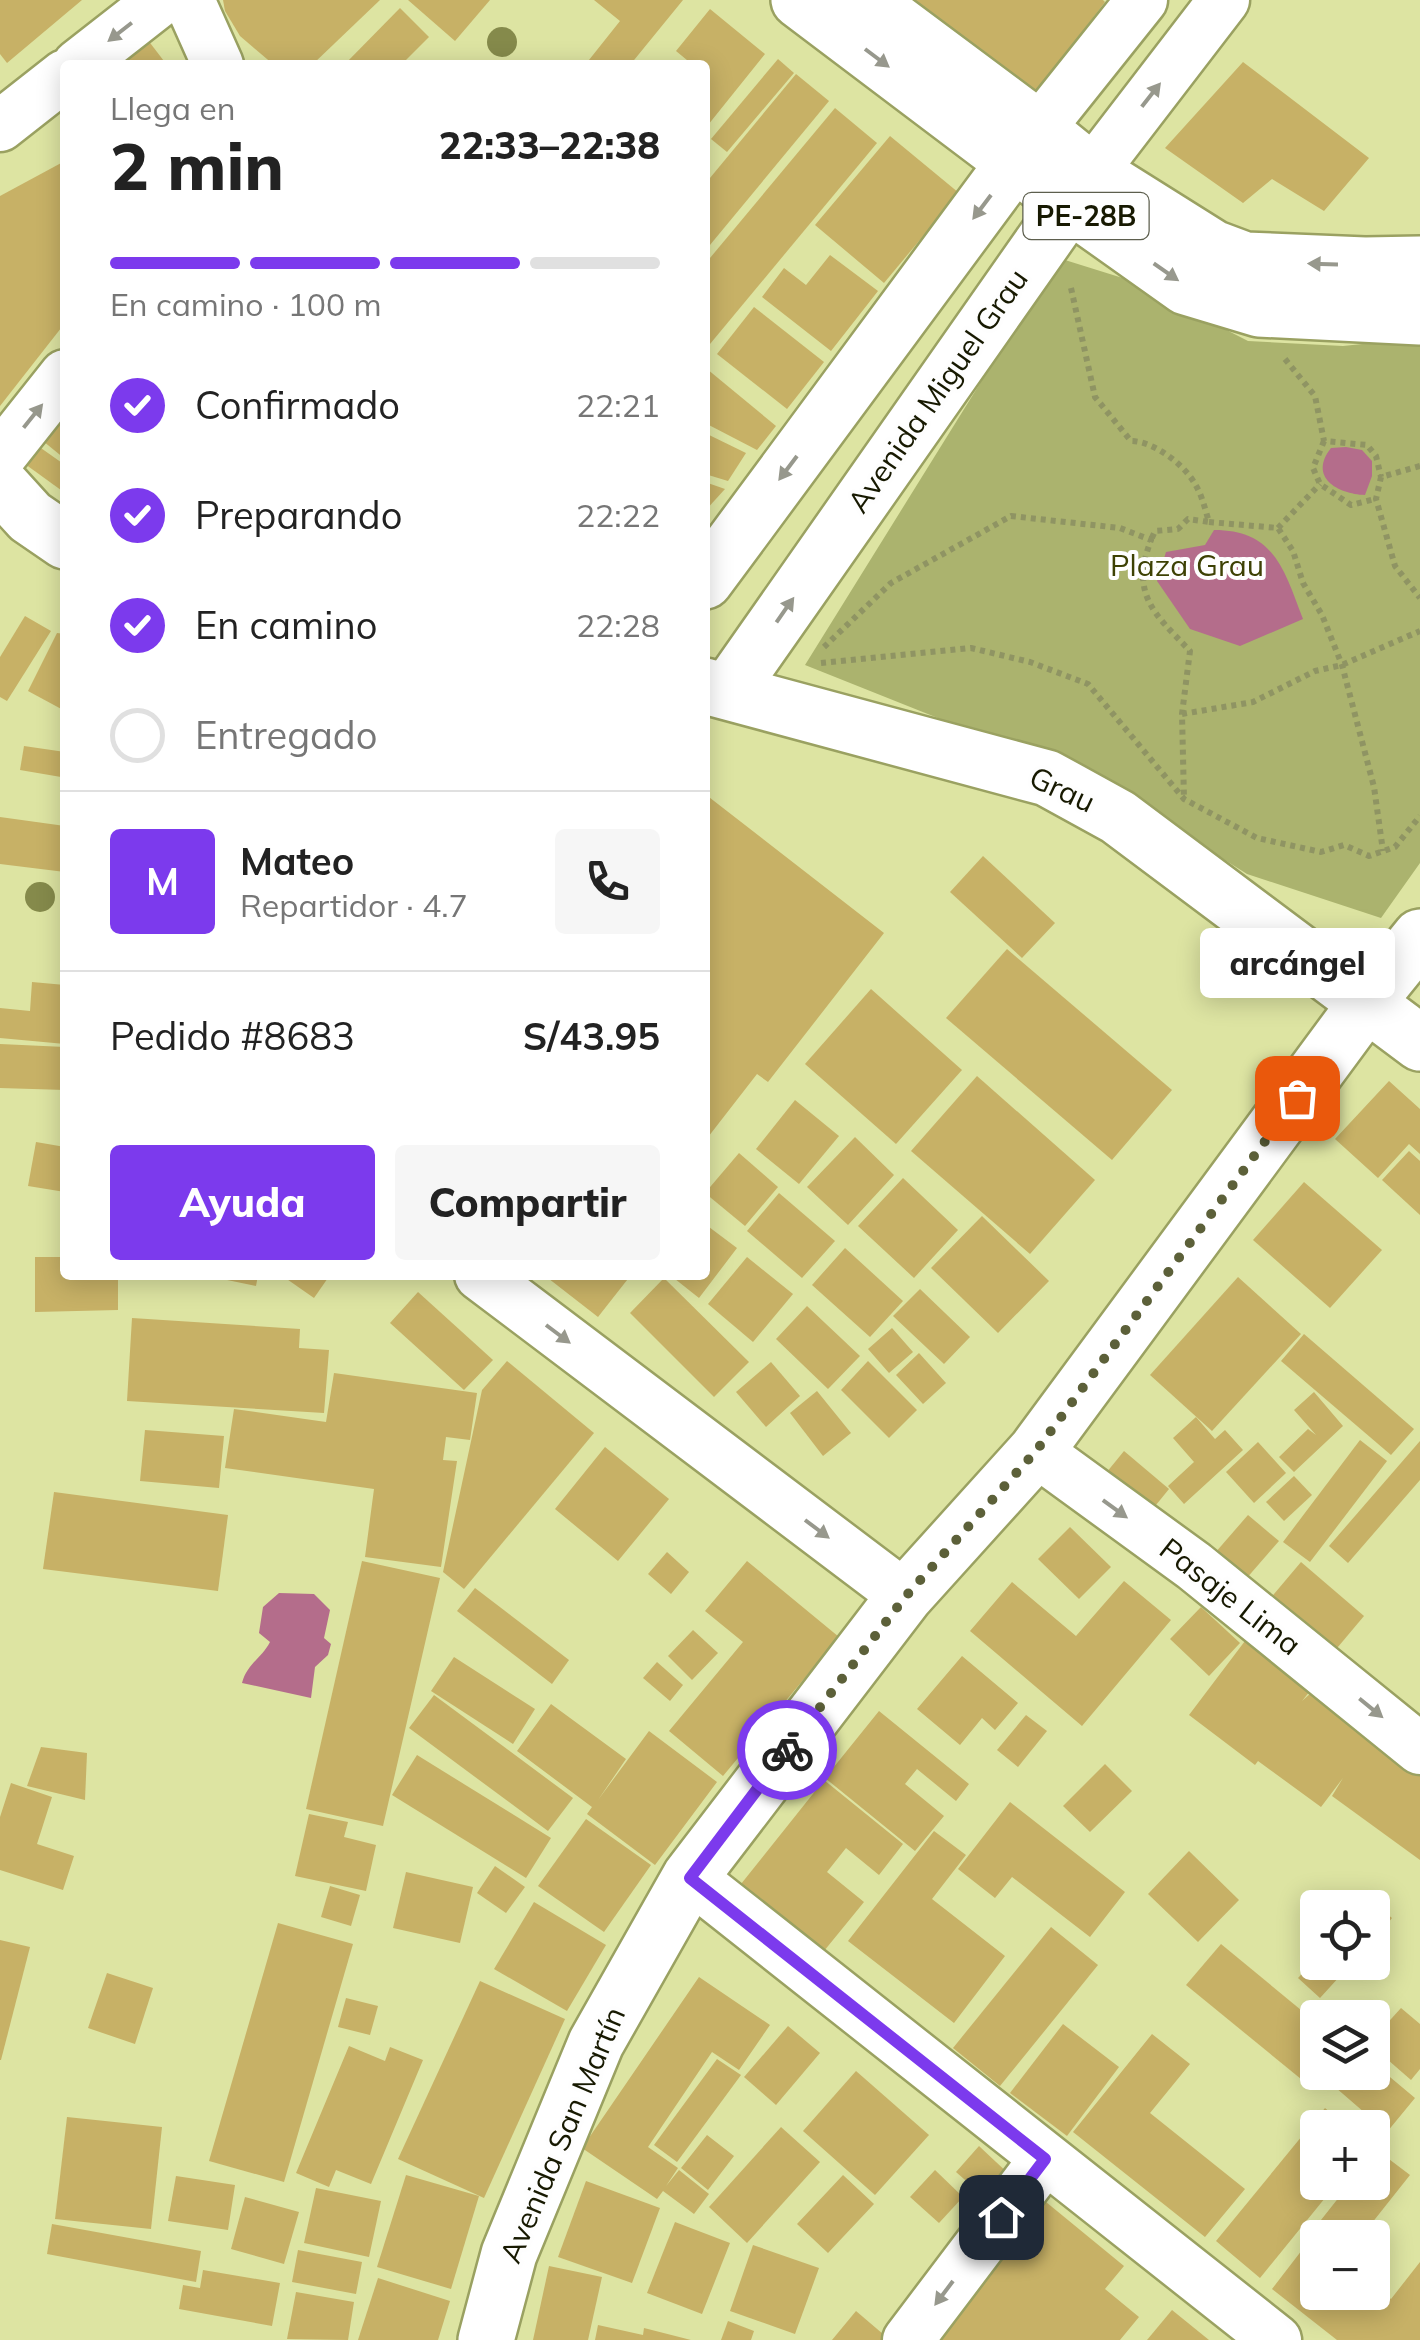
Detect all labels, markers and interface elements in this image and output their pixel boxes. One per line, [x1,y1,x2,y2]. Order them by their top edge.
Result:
one-way arrow [107,22,133,43]
one-way arrow [864,48,890,68]
one-way arrow [1141,82,1161,108]
text: Llega en [110,88,235,128]
text: 22:33–22:38 [439,121,660,169]
text: 2 min [110,125,284,206]
road number: PE-28B [1024,193,1148,239]
one-way arrow [972,194,992,220]
one-way arrow [1306,255,1338,271]
street label: Avenida Miguel Grau [839,261,1036,520]
one-way arrow [1153,262,1179,282]
text: En camino · 100 m [110,284,382,324]
icon: check [110,378,165,433]
text: Confirmado [195,381,400,429]
text: 22:21 [576,385,660,425]
one-way arrow [22,403,42,429]
one-way arrow [779,455,799,482]
icon: check [110,488,165,543]
text: Preparando [195,491,402,539]
text: 22:22 [576,495,660,535]
park label: Plaza Grau [1110,546,1264,584]
one-way arrow [775,597,794,624]
icon: check [110,598,165,653]
text: En camino [195,601,377,649]
text: 22:28 [576,605,660,645]
text: Entregado [195,711,377,759]
street label: Grau [1024,758,1101,821]
button: phone [555,829,660,934]
text: Mateo [240,837,354,885]
text: M [146,857,179,905]
text: Repartidor · 4.7 [240,885,468,925]
callout: arcángel [1200,928,1394,998]
text: arcángel [1230,943,1365,983]
text: Pedido #8683 [110,1012,355,1060]
text: S/43.95 [523,1012,660,1060]
pin [1255,1056,1340,1141]
icon: bag [1270,1071,1325,1126]
button: Ayuda [110,1145,375,1260]
button: Compartir [395,1145,660,1260]
one-way arrow [545,1323,571,1343]
one-way arrow [1102,1498,1128,1518]
one-way arrow [804,1519,830,1539]
street label: Pasaje Lima [1152,1529,1309,1663]
one-way arrow [1358,1697,1384,1718]
courier [737,1700,837,1800]
icon: bike [760,1723,815,1778]
map controls [1300,1890,1390,2310]
button: locate [1300,1890,1390,1980]
button: layers [1300,2000,1390,2090]
street label: Avenida San Martín [491,2001,633,2268]
button: + [1300,2110,1390,2200]
pin [959,2175,1044,2260]
icon: home [974,2190,1029,2245]
button: − [1300,2220,1390,2310]
one-way arrow [934,2280,954,2306]

